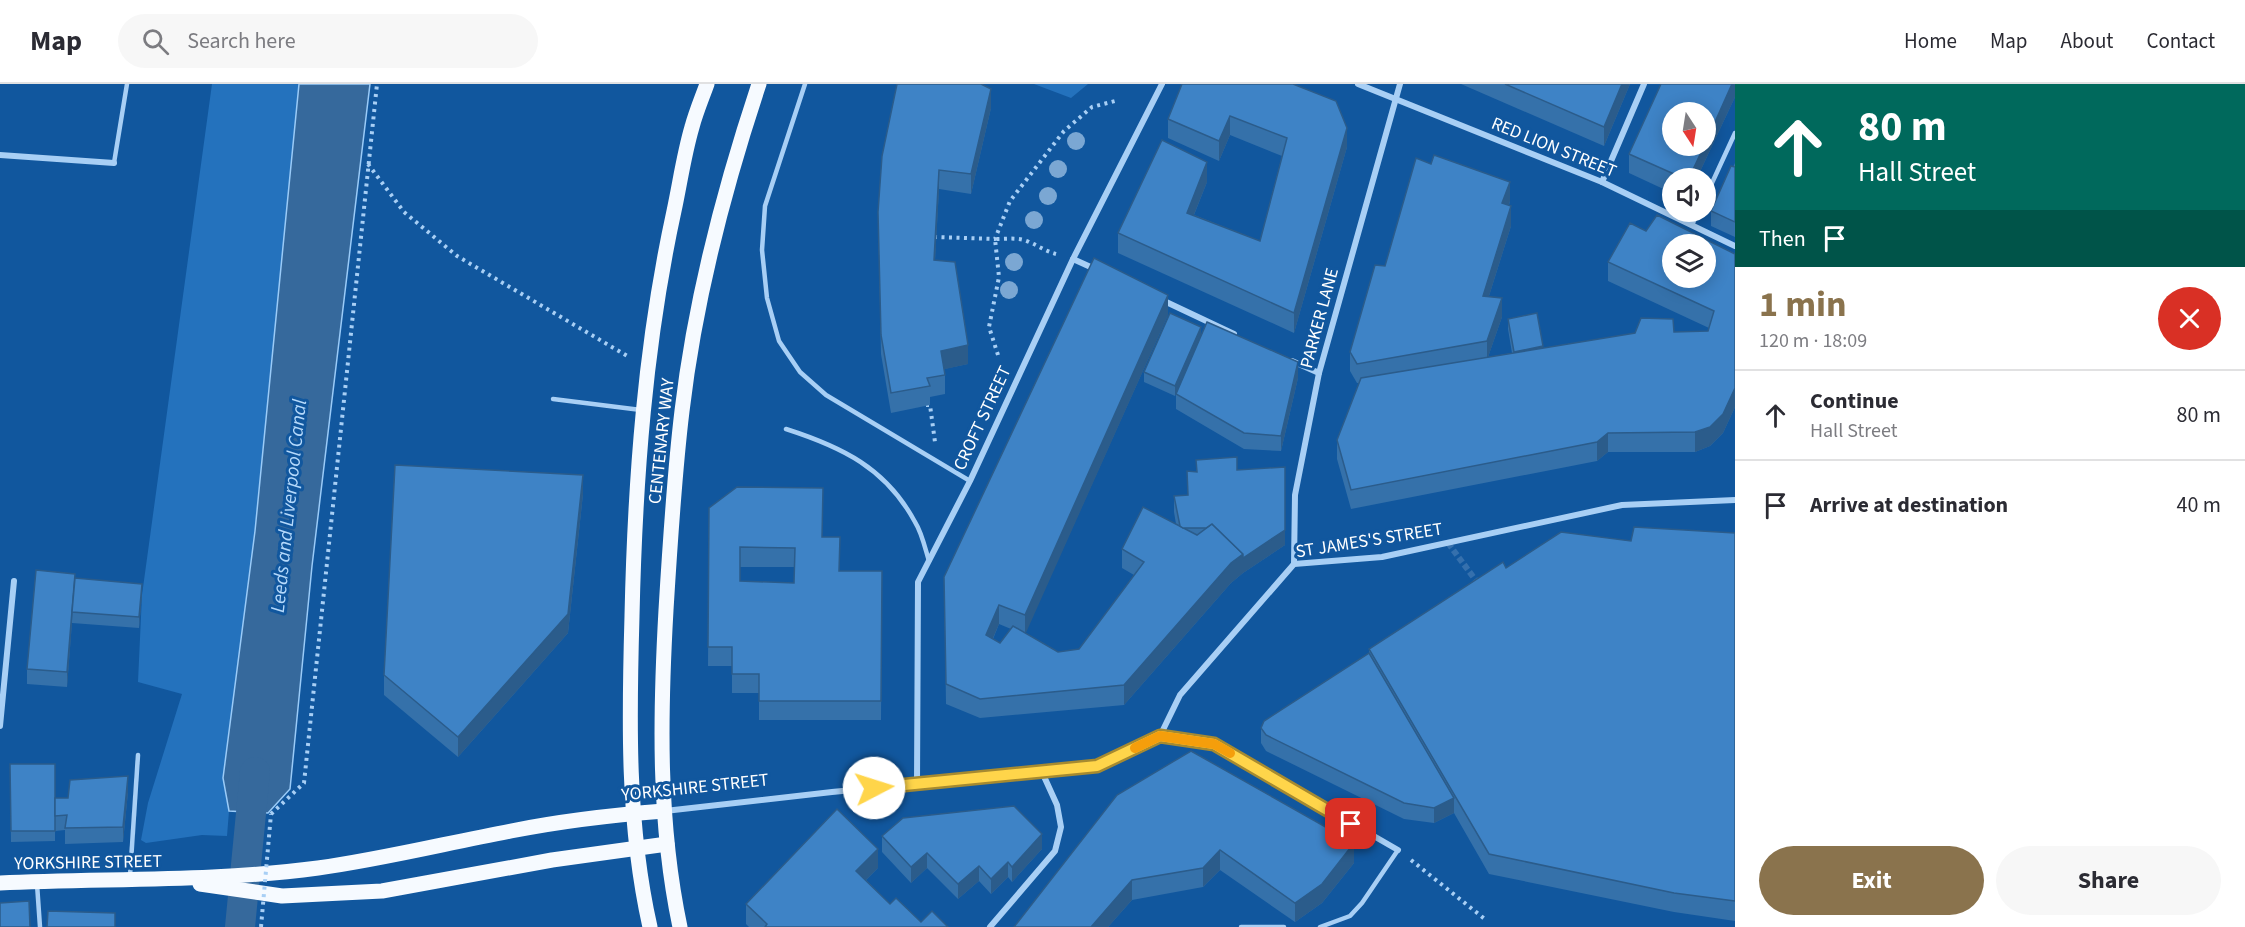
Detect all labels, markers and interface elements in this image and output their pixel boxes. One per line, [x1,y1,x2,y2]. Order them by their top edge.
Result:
search box [118,14,538,68]
text: Map [30,21,82,61]
icon: search [139,25,172,58]
text: Search here [187,25,296,57]
text: Home [1904,26,1957,56]
text: Map [1990,26,2028,56]
text: About [2061,26,2113,56]
text: Contact [2146,26,2215,56]
text: 80 m [1858,97,1947,157]
north arrow [1662,102,1716,156]
map controls [1662,102,1716,288]
icon: ahead [1759,108,1837,186]
street label: RED LION STREET [1488,111,1620,184]
text: Hall Street [1858,153,1976,192]
button: sound [1662,168,1716,222]
icon: arrive [1818,222,1851,255]
text: Then [1759,223,1806,255]
button: layers [1662,234,1716,288]
street label: PARKER LANE [1294,265,1345,371]
text: 1 min [1759,279,1847,330]
button: close [2158,287,2221,350]
text: 120 m · 18:09 [1759,327,1867,355]
street label: CROFT STREET [947,362,1018,474]
street label: CENTENARY WAY [642,376,681,505]
text: Continue [1810,385,1899,417]
water label: Leeds and Liverpool Canal [264,398,314,614]
icon: ahead [1759,399,1792,432]
text: 80 m [2176,399,2221,431]
text: Hall Street [1810,417,1897,445]
icon: arrive [1759,489,1792,522]
text: Arrive at destination [1810,489,2008,521]
text: 40 m [2176,489,2221,521]
street label: ST JAMES'S STREET [1294,516,1445,564]
position arrow [842,756,906,820]
street label: YORKSHIRE STREET [619,767,770,808]
pin [1325,798,1376,849]
icon: arrive [1334,807,1367,840]
button: Exit [1759,846,1984,915]
button: Share [1996,846,2221,915]
street label: YORKSHIRE STREET [13,849,163,876]

